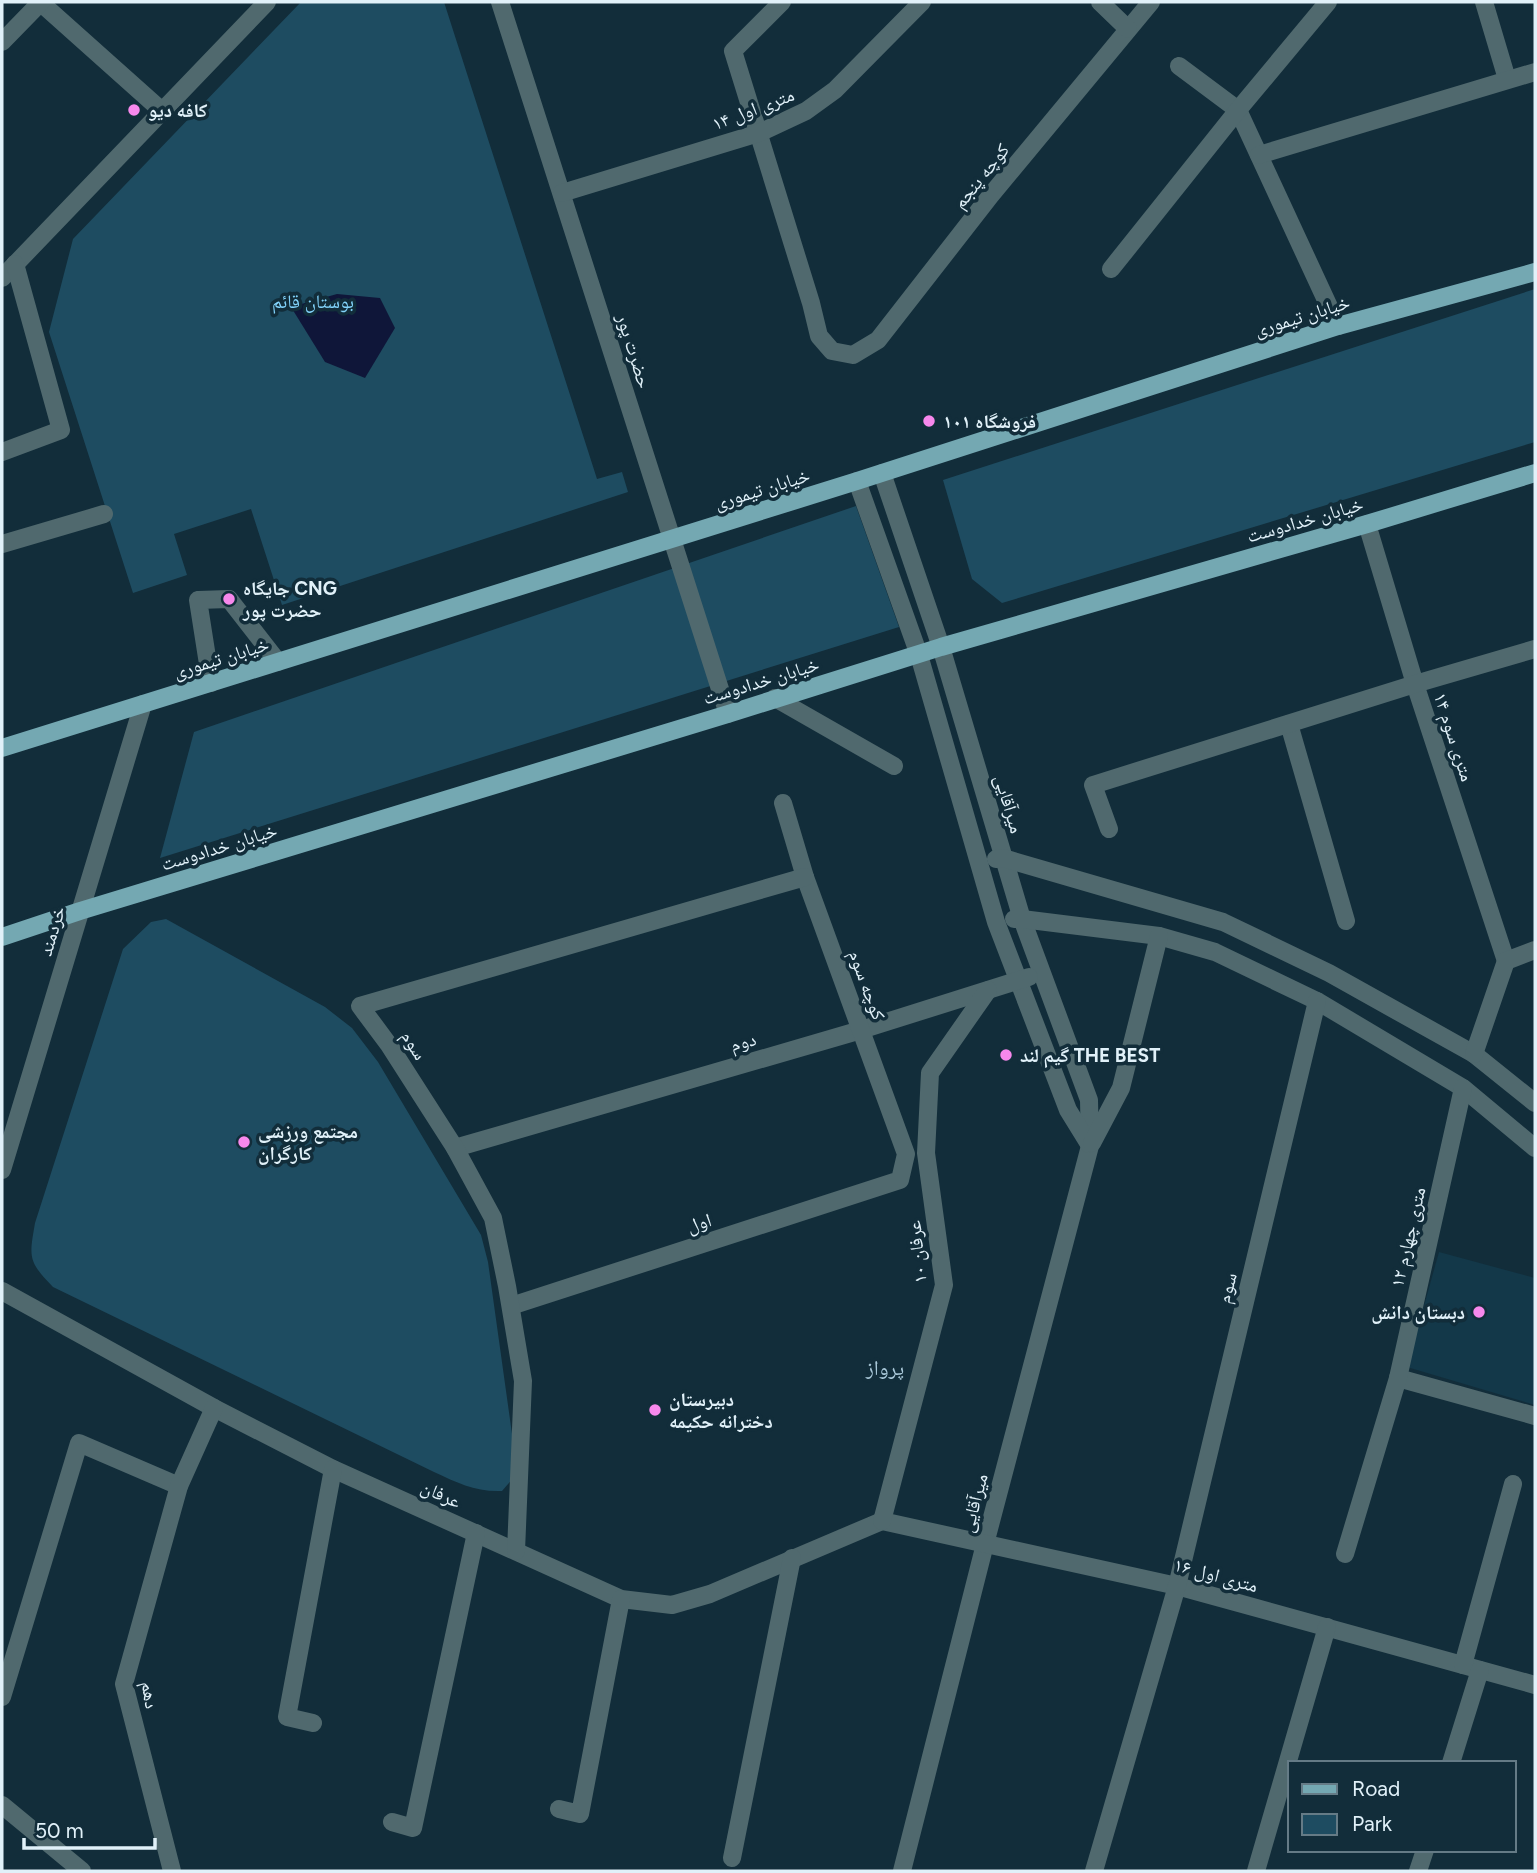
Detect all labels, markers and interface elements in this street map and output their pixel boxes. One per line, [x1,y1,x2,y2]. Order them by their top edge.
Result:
street label: ۱۴ متری اول [709,83,797,135]
place label: کافه دیو [148,99,208,122]
marker: کافه دیو [126,102,142,118]
street label: کوچه پنجم [948,139,1015,214]
park label: بوستان قائم [272,290,354,314]
street label: خیابان تیموری [1251,291,1353,341]
street label: حضرت پور [611,310,656,391]
place label: فروشگاه ۱۰۱ [943,410,1036,433]
marker: فروشگاه ۱۰۱ [921,413,937,429]
street label: خیابان تیموری [711,464,813,514]
street label: خیابان خدادوست [1244,492,1366,548]
place label: جایگاه CNG حضرت پور [242,577,337,622]
marker: جایگاه CNG حضرت پور [221,591,237,607]
street label: خیابان تیموری [170,633,272,683]
street label: خیابان خدادوست [700,652,822,710]
street label: ۱۴ متری سوم [1427,690,1479,785]
street label: میرآقایی [990,772,1028,836]
street label: خیابان خدادوست [158,818,280,876]
street label: خردمند [34,903,70,959]
street label: کوچه سوم [842,947,890,1024]
street label: سوم [394,1026,432,1065]
street label: دوم [727,1027,759,1059]
place label: گیم لند THE BEST [1020,1044,1160,1068]
marker: گیم لند THE BEST [998,1047,1014,1063]
place label: مجتمع ورزشی کارگران [258,1120,358,1165]
marker: مجتمع ورزشی کارگران [236,1134,252,1150]
street label: ۱۲ متری چهارم [1385,1185,1433,1290]
street label: اول [684,1208,714,1238]
street label: عرفان ۱۰ [902,1219,932,1285]
street label: سوم [1212,1270,1244,1306]
place label: دبستان دانش [1371,1301,1465,1324]
marker: دبستان دانش [1471,1304,1487,1320]
district label: پرواز [865,1355,904,1380]
place label: دبیرستان دخترانه حکیمه [669,1388,773,1433]
marker: دبیرستان دخترانه حکیمه [647,1402,663,1418]
street label: میرآقایی [955,1471,993,1535]
street label: عرفان [418,1475,465,1513]
street label: ۱۶ متری اول [1171,1553,1261,1597]
street label: دهم [135,1680,164,1711]
legend [1288,1761,1516,1852]
text: Road [1352,1776,1400,1801]
scale bar [24,1806,156,1850]
text: Park [1352,1811,1393,1836]
text: 50 m [35,1818,84,1843]

